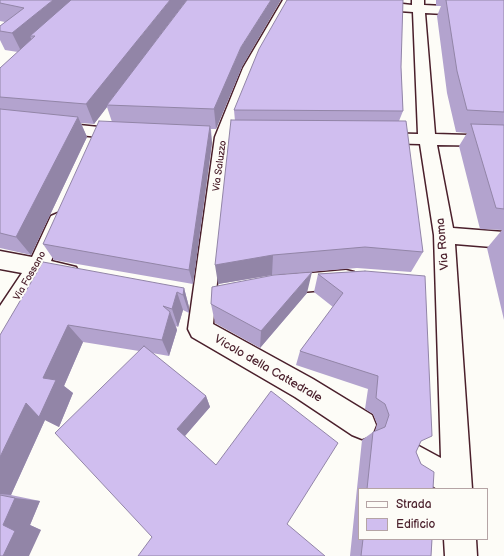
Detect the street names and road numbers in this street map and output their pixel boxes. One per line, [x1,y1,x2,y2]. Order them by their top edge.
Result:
street label: Via Saluzzo [210,140,230,192]
street label: Via Roma [434,217,452,271]
street label: Via Fossano [11,249,49,303]
street label: Vicolo della Cattedrale [211,332,325,406]

